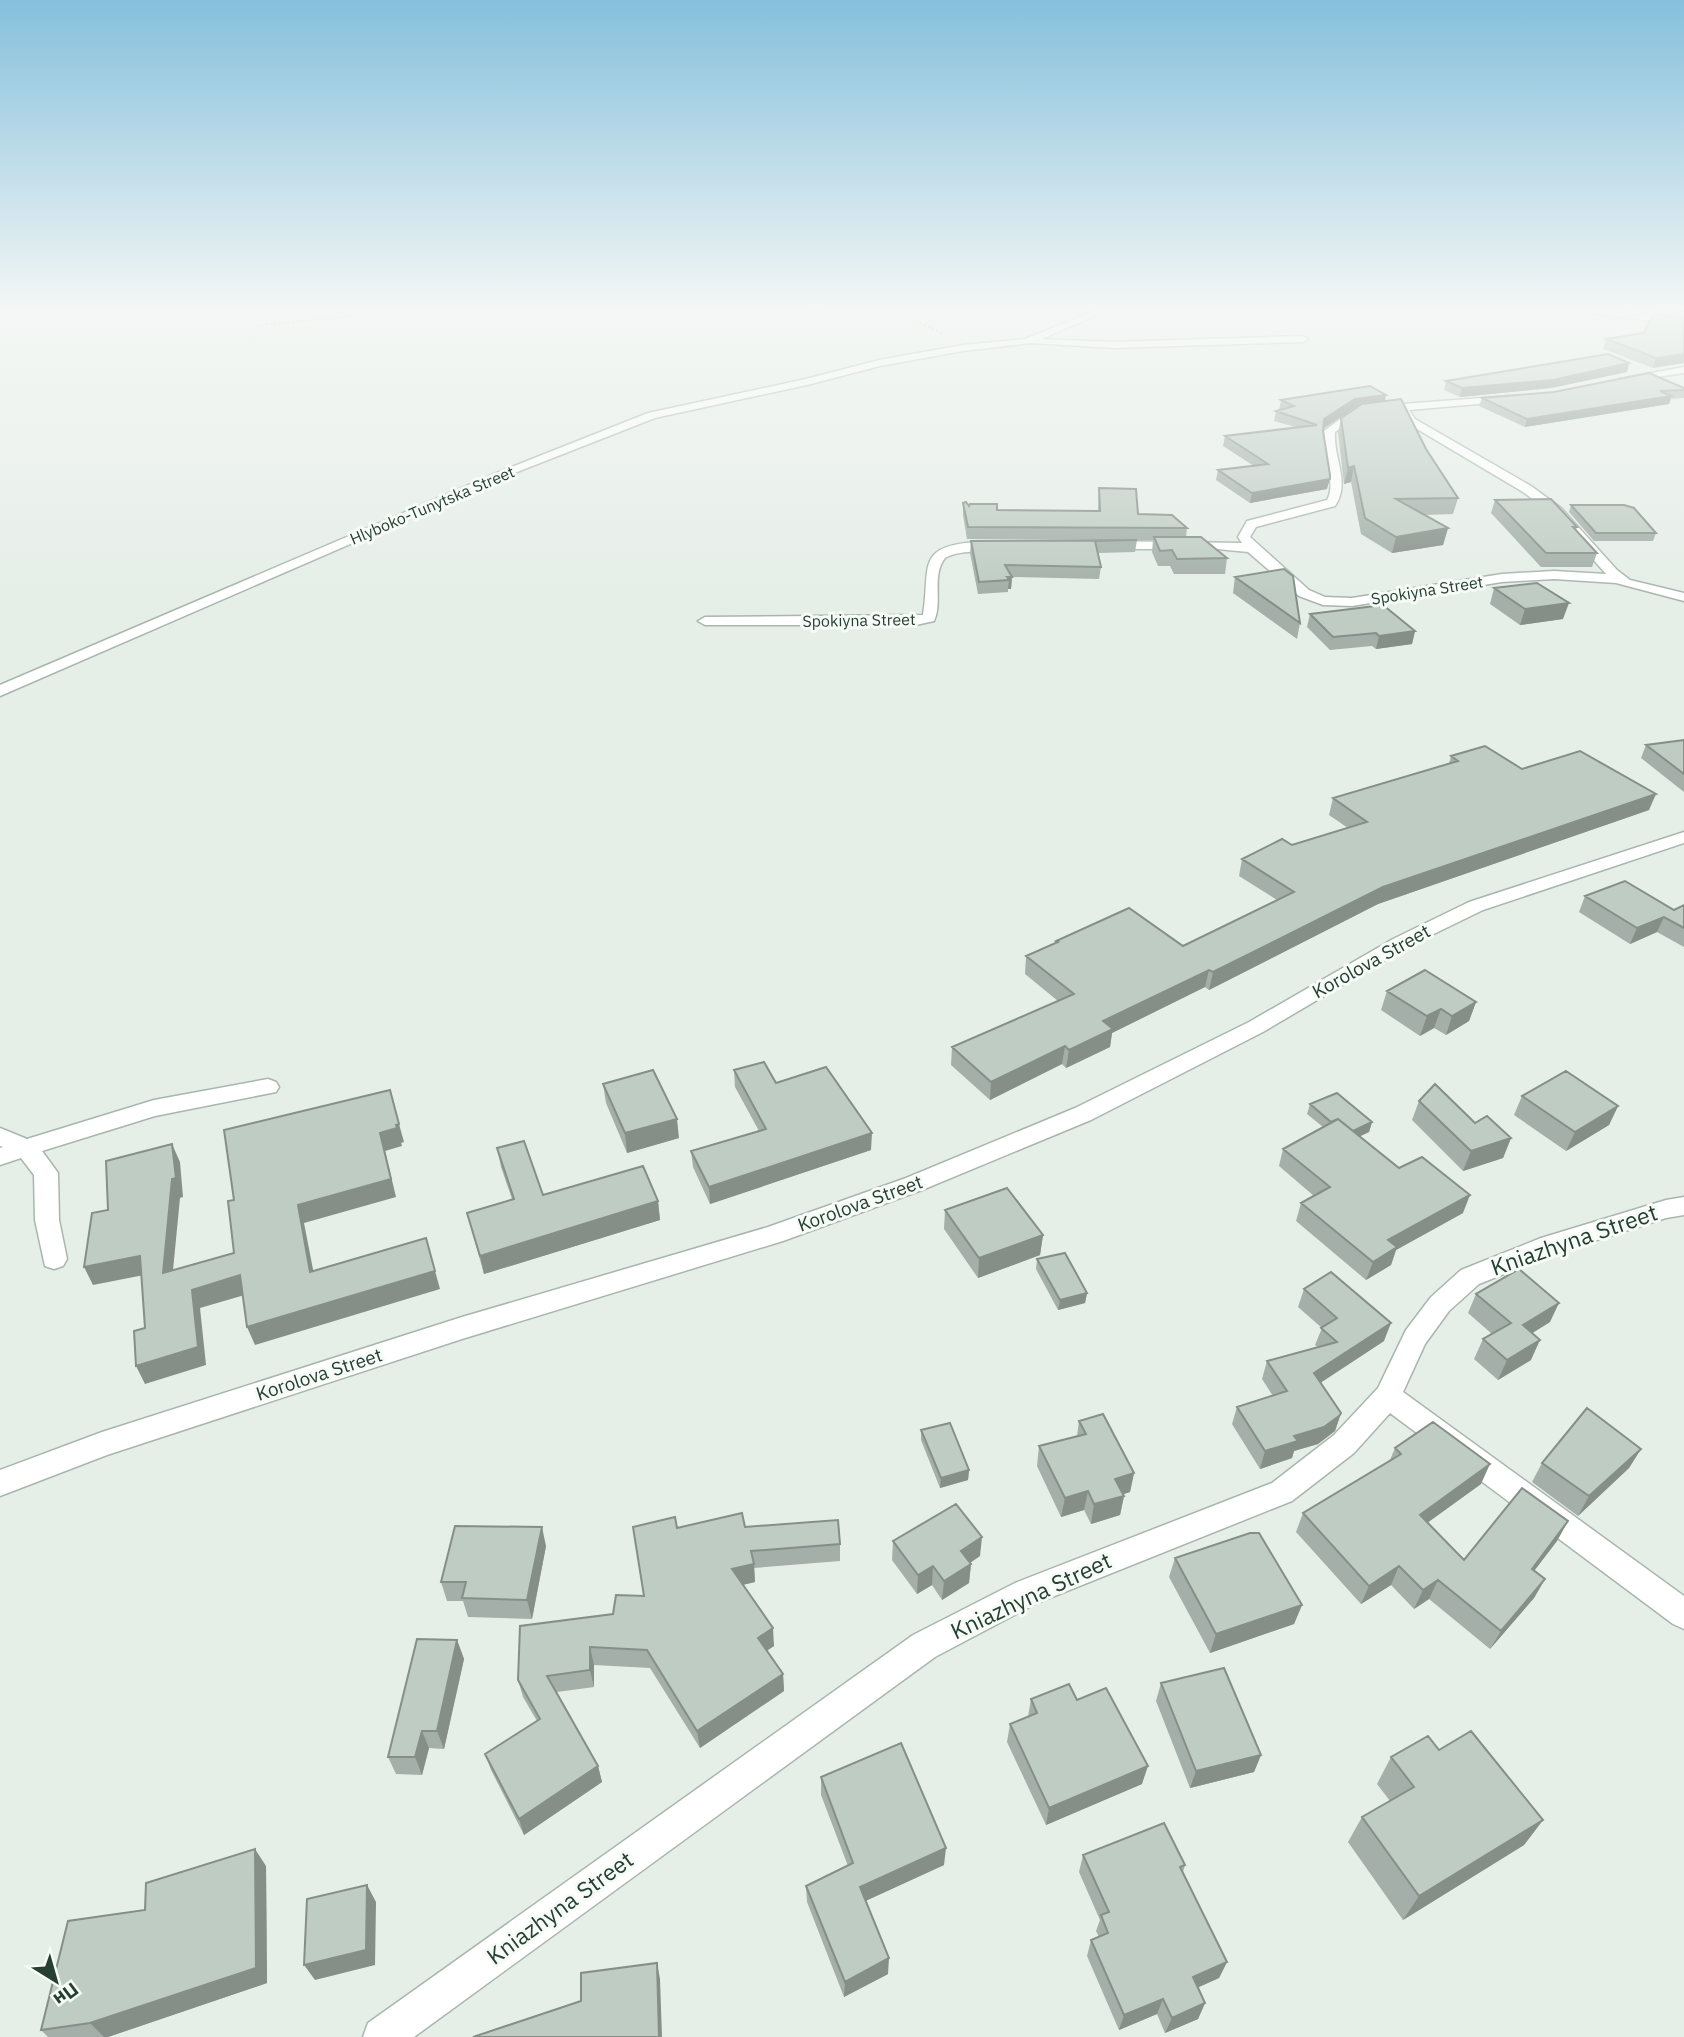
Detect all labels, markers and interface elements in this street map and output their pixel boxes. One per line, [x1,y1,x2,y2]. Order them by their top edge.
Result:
street label: Hlyboko-Tunytska Street [347,461,517,549]
street label: Spokiyna Street [1370,571,1484,609]
street label: Spokiyna Street [802,609,916,631]
street label: Korolova Street [1308,919,1434,1003]
street label: Korolova Street [794,1169,926,1237]
street label: Kniazhyna Street [1486,1196,1661,1282]
street label: Korolova Street [253,1342,385,1406]
street label: Kniazhyna Street [945,1545,1116,1646]
street label: Kniazhyna Street [480,1844,639,1971]
north arrow [21,1946,91,2016]
text: Пн [49,1977,83,2012]

